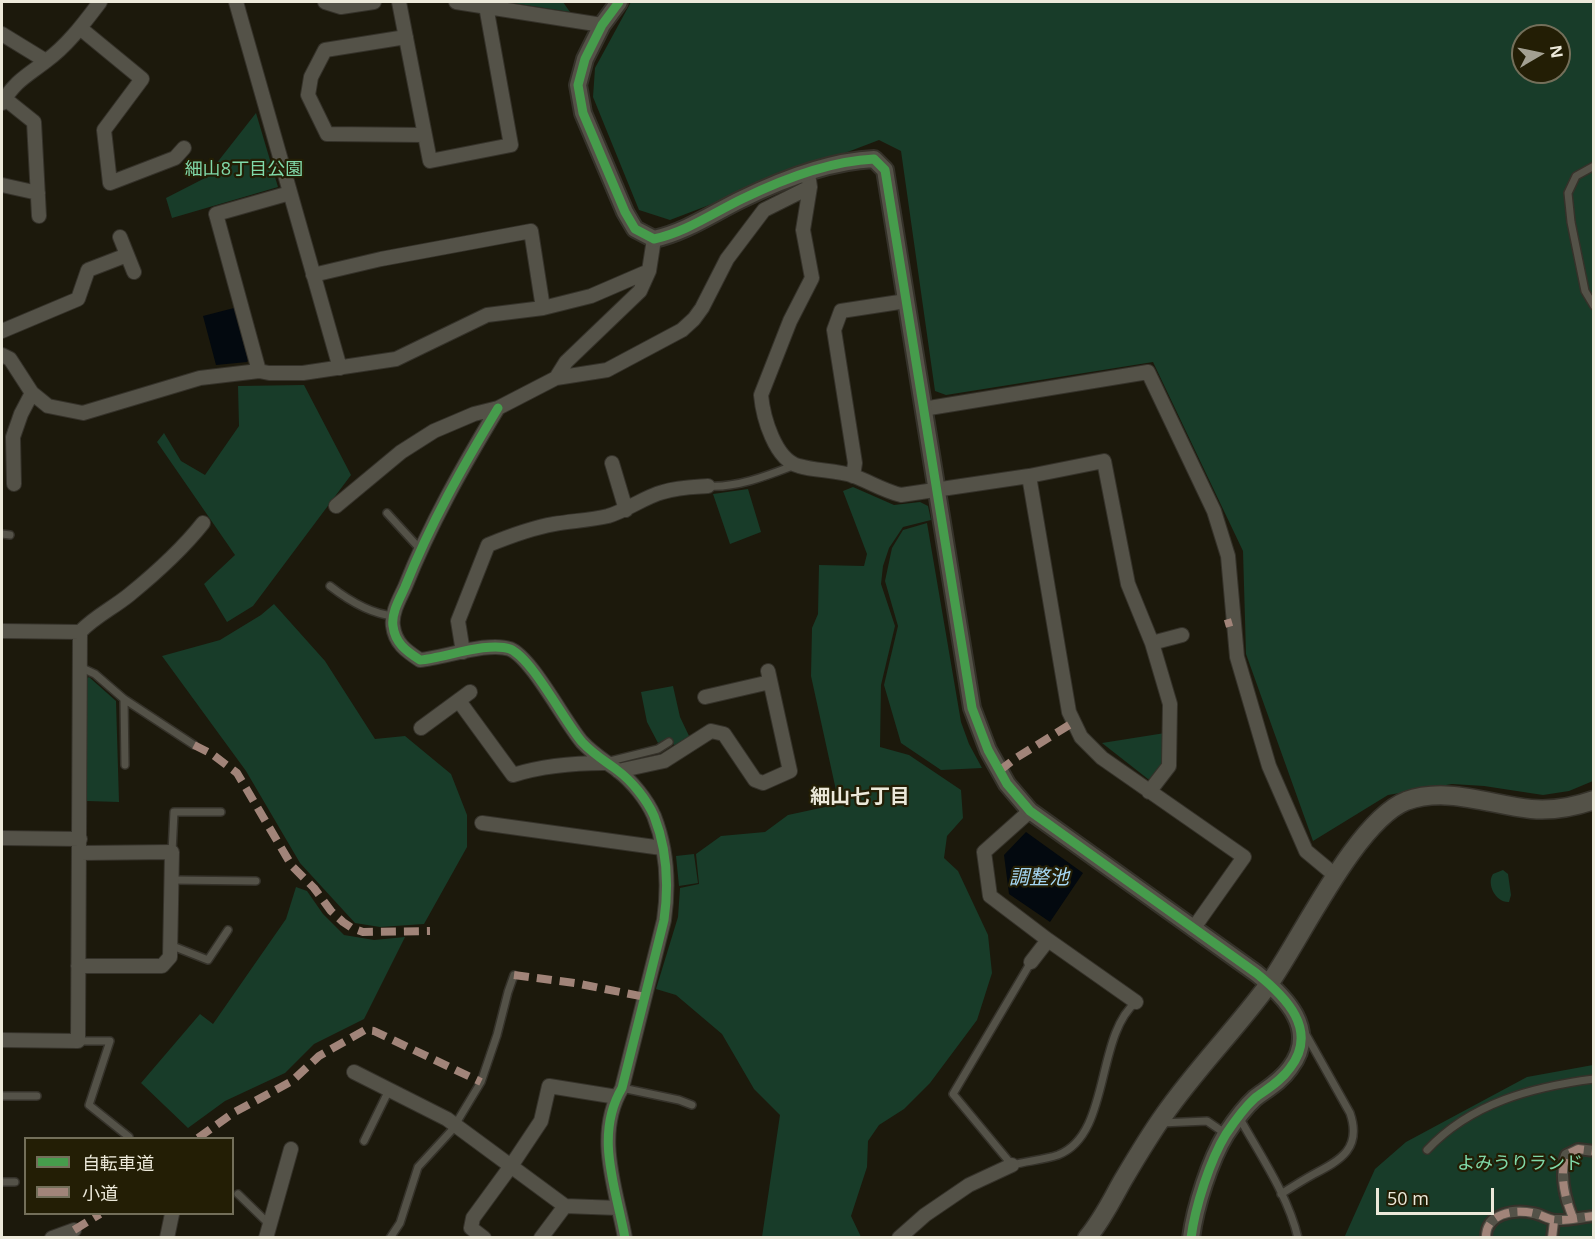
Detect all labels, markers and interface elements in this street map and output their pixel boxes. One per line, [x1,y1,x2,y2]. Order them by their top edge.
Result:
north arrow [1511,24,1571,84]
text: N [1545,43,1569,60]
park label: 細山8丁目公園 [185,159,303,181]
district label: 細山七丁目 [810,785,910,809]
water label: 調整池 [1009,866,1069,890]
legend [24,1137,234,1215]
text: 自転車道 [82,1151,154,1175]
park label: よみうりランド [1457,1153,1583,1175]
scale bar [1379,1176,1498,1214]
text: 小道 [82,1181,118,1205]
text: 50 m [1387,1186,1429,1210]

